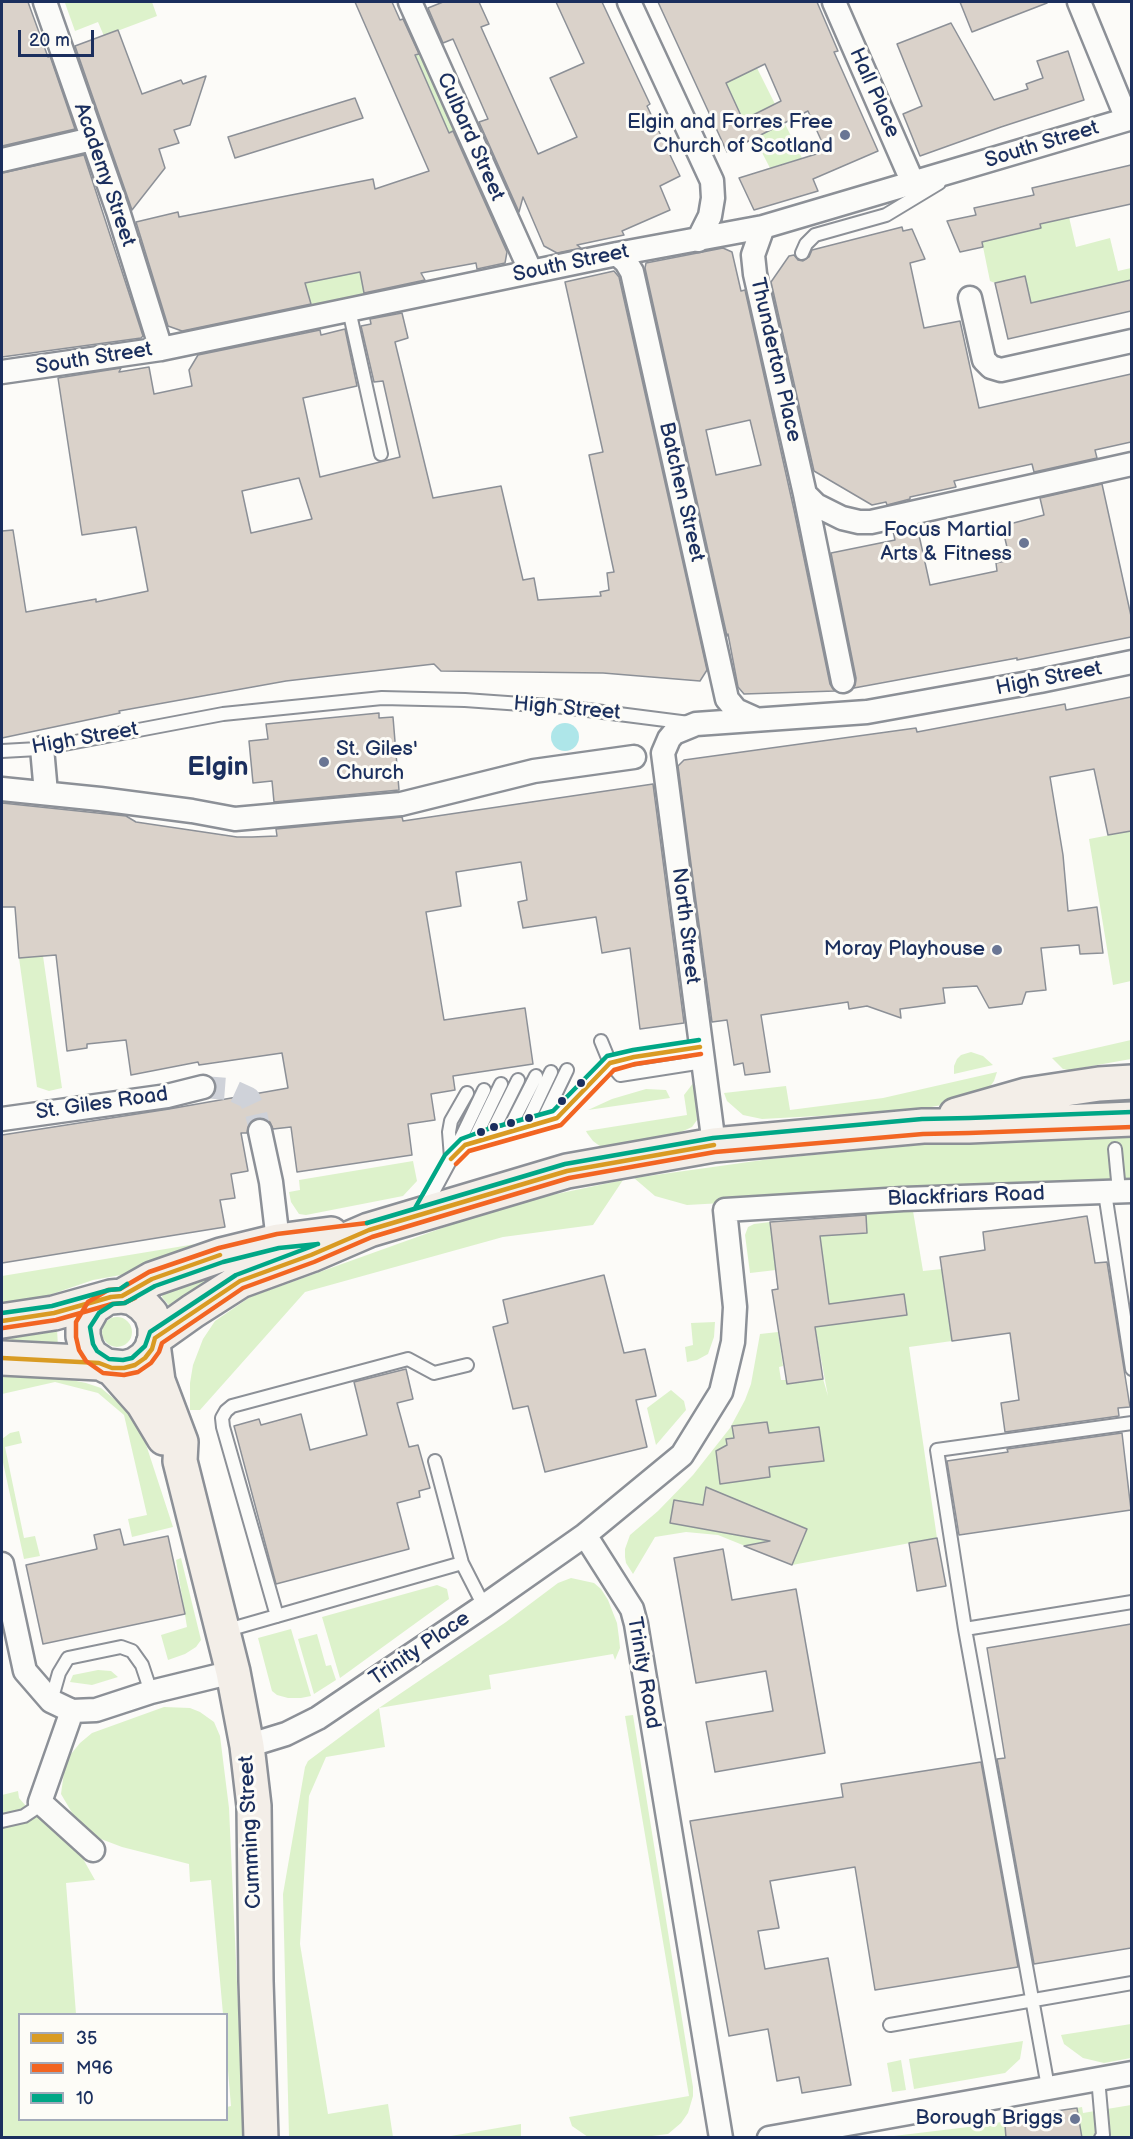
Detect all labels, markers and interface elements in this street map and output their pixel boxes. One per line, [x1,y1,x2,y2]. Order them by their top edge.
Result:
scale bar [21,18,98,56]
text: 20 m [29,30,70,51]
street label: Hall Place [843,44,905,142]
street label: Culbard Street [431,69,509,205]
street label: Academy Street [68,100,140,250]
place label: Elgin and Forres Free Church of Scotland [627,110,833,160]
street label: South Street [982,116,1102,174]
marker: Elgin and Forres Free Church of Scotland [838,128,852,142]
street label: South Street [511,239,631,289]
street label: Thunderton Place [744,275,806,445]
street label: South Street [34,337,154,381]
street label: Batchen Street [653,420,709,564]
place label: Focus Martial Arts & Fitness [880,518,1012,568]
marker: Focus Martial Arts & Fitness [1017,536,1031,550]
street label: High Street [994,656,1104,702]
street label: High Street [512,692,622,726]
street label: High Street [30,717,140,761]
place label: St. Giles' Church [336,737,418,787]
district label: Elgin [187,752,249,784]
marker: St. Giles' Church [317,755,331,769]
street label: North Street [665,866,705,986]
place label: Moray Playhouse [824,937,985,963]
marker: Moray Playhouse [990,943,1004,957]
unlabelled marker [575,1077,587,1089]
street label: St. Giles Road [34,1082,170,1126]
unlabelled marker [556,1095,568,1107]
unlabelled marker [523,1112,535,1124]
unlabelled marker [505,1117,517,1129]
unlabelled marker [488,1121,500,1133]
unlabelled marker [475,1126,487,1138]
street label: Blackfriars Road [887,1182,1045,1212]
street label: Trinity Place [365,1606,475,1692]
street label: Trinity Road [621,1615,665,1731]
street label: Cumming Street [234,1755,268,1909]
legend [18,2013,228,2121]
text: 35 [76,2028,97,2049]
text: M96 [76,2058,113,2079]
text: 10 [76,2088,94,2109]
place label: Borough Briggs [915,2106,1063,2132]
marker: Borough Briggs [1068,2112,1082,2126]

